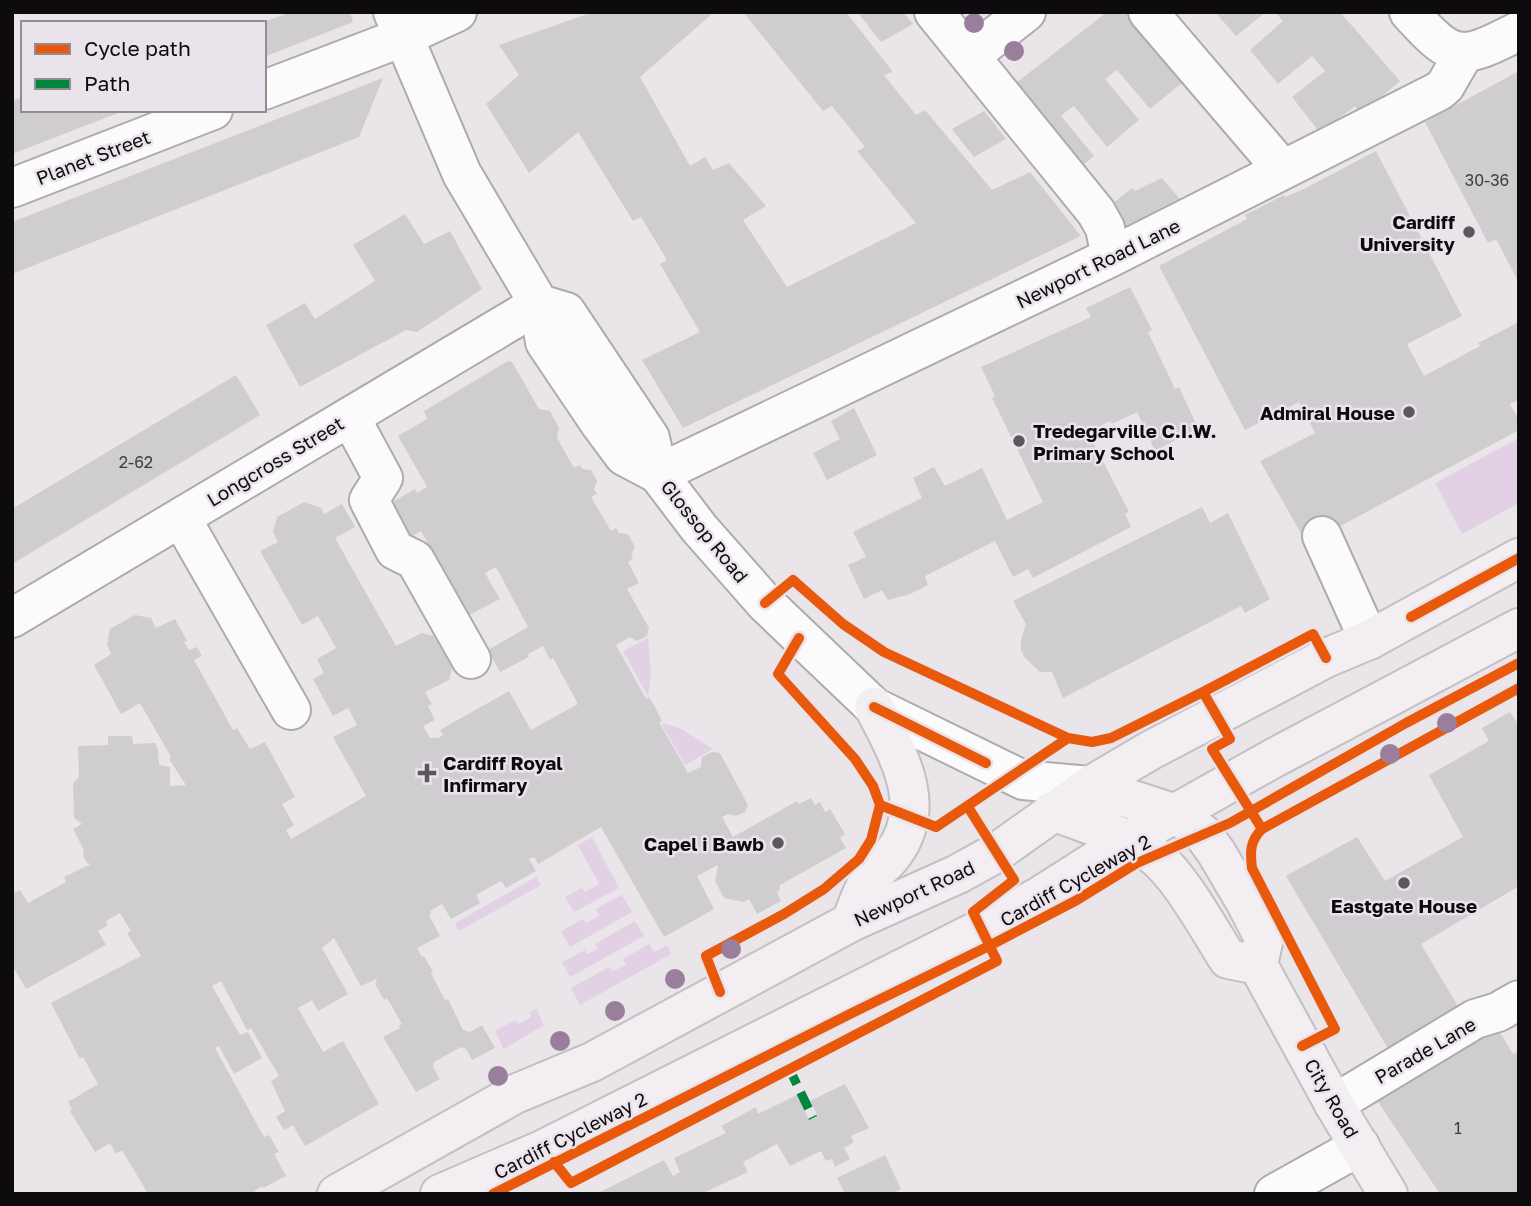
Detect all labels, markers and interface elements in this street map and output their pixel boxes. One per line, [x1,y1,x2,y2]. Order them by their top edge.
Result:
legend [21,21,266,112]
text: Cycle path [84,35,191,61]
text: Path [84,70,131,96]
street label: Planet Street [33,125,153,189]
house number: 30-36 [1465,170,1509,190]
place label: Cardiff University [1360,210,1456,255]
street label: Newport Road Lane [1012,213,1184,313]
marker: Cardiff University [1461,224,1477,240]
place label: Admiral House [1260,401,1395,424]
marker: Admiral House [1401,404,1417,420]
street label: Longcross Street [202,411,348,511]
place label: Tredegarville C.I.W. Primary School [1033,419,1217,464]
marker: Tredegarville C.I.W. Primary School [1011,433,1027,449]
house number: 2-62 [119,452,153,472]
street label: Glossop Road [657,475,753,587]
place label: Cardiff Royal Infirmary [443,751,563,796]
marker: Cardiff Royal Infirmary [417,763,437,783]
street label: Cardiff Cycleway 2 [996,829,1154,931]
place label: Capel i Bawb [644,832,764,855]
marker: Capel i Bawb [770,835,786,851]
street label: Newport Road [850,855,978,931]
marker: Eastgate House [1396,875,1412,891]
place label: Eastgate House [1331,894,1477,917]
street label: Parade Lane [1370,1012,1480,1088]
street label: City Road [1300,1054,1364,1142]
street label: Cardiff Cycleway 2 [490,1087,650,1183]
house number: 1 [1454,1118,1462,1138]

